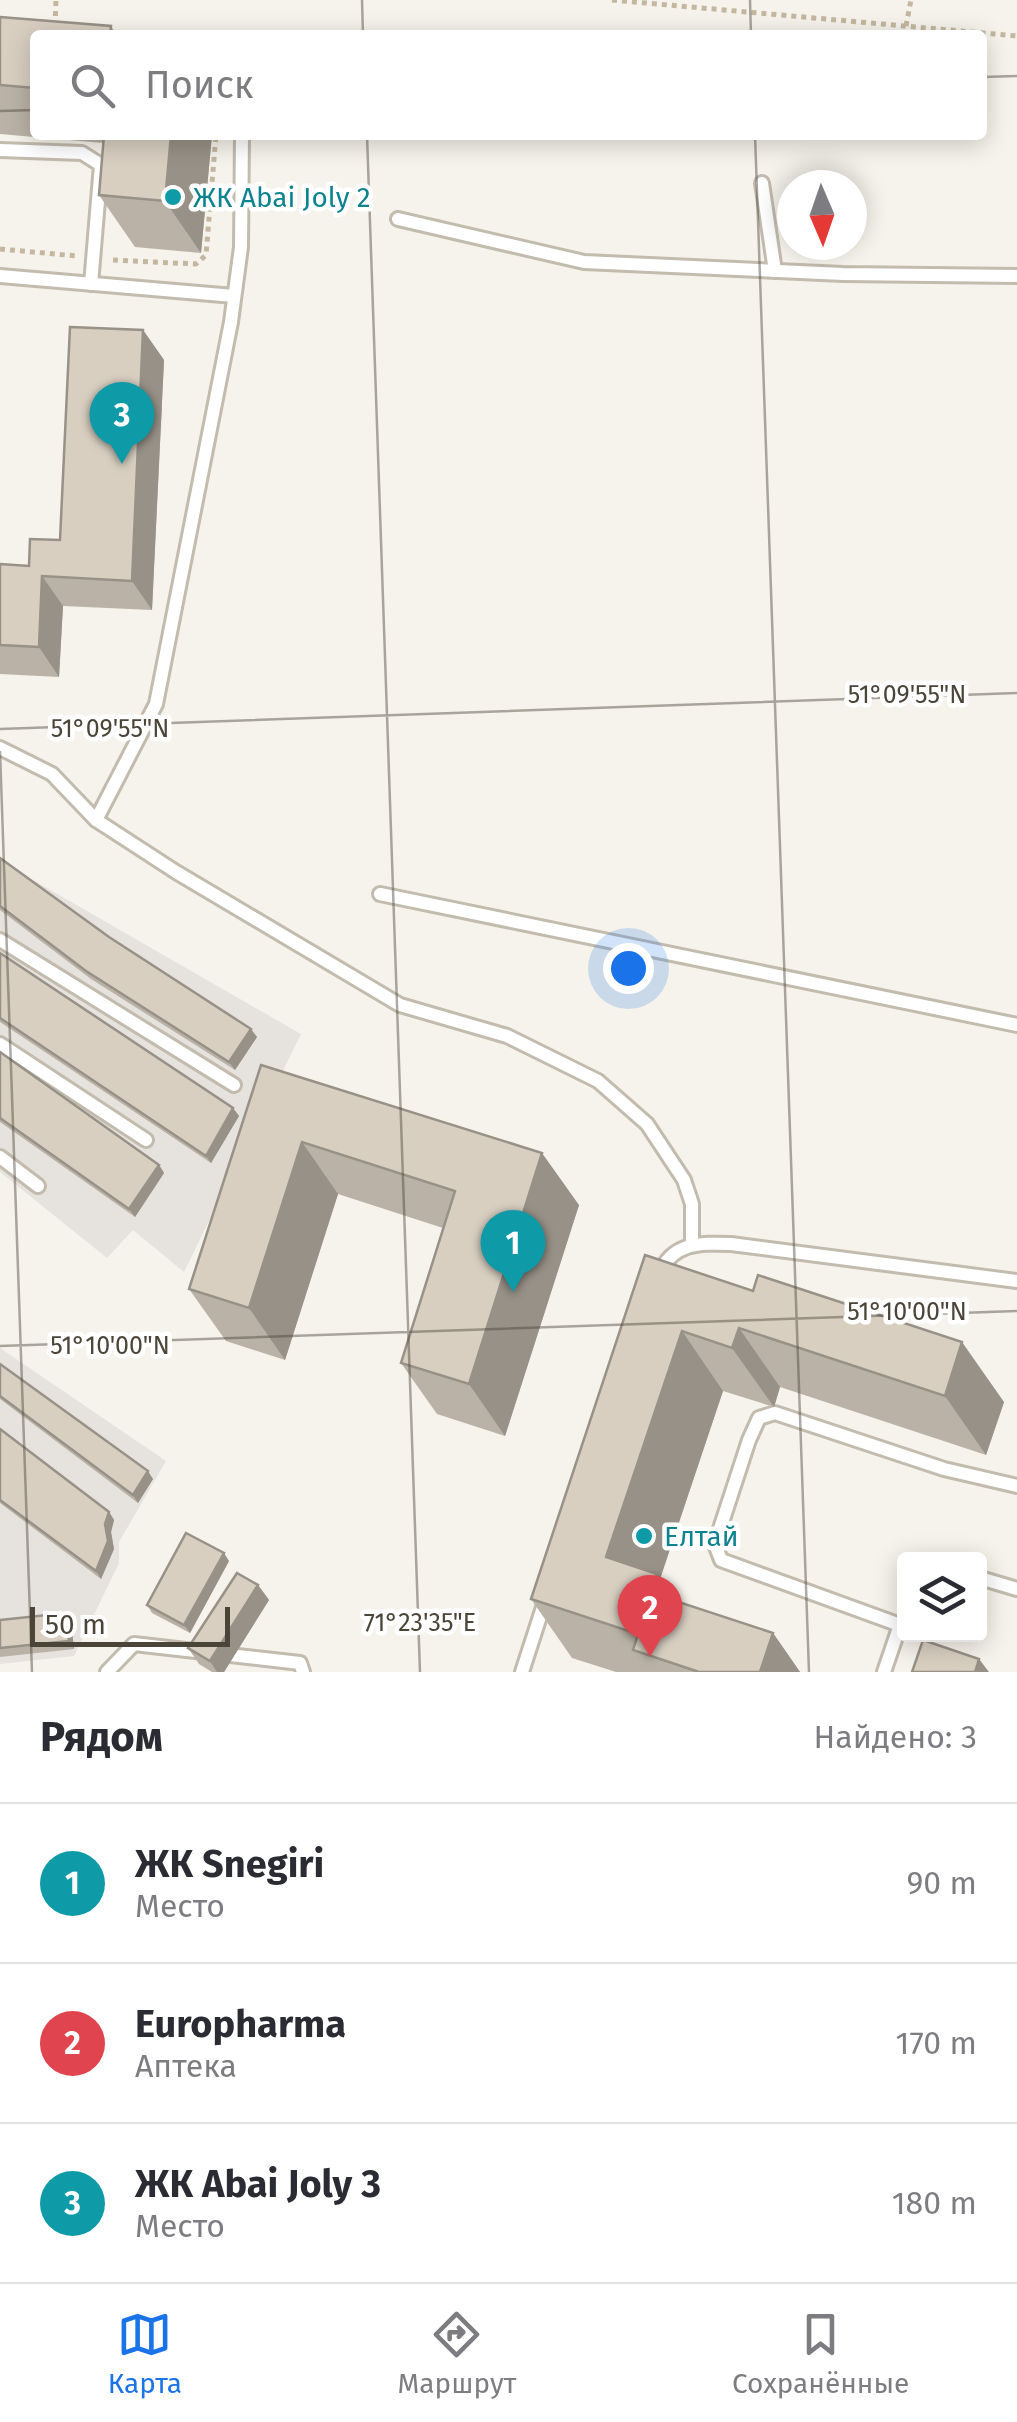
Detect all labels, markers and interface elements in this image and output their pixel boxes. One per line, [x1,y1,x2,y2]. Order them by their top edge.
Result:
search box [30,30,987,140]
icon: search [65,58,120,113]
text: Поиск [145,62,254,108]
north arrow [777,170,867,260]
place label: ЖК Abai Joly 2 [193,181,371,214]
marker: ЖК Abai Joly 2 [162,186,184,208]
pin: 3 [90,382,154,464]
text: 51°09'55"N [848,680,966,710]
text: 51°09'55"N [51,714,169,744]
your location [603,943,654,994]
pin: 1 [480,1210,546,1292]
text: 51°10'00"N [847,1297,967,1327]
text: 51°10'00"N [50,1331,170,1361]
place label: Елтай [664,1520,739,1553]
marker: Елтай [633,1525,655,1547]
map controls [897,1552,987,1642]
button: layers [897,1552,987,1642]
pin: 2 [618,1574,682,1657]
scale bar [30,1602,230,1646]
text: 50 m [45,1608,106,1641]
text: 71°23'35"E [364,1608,476,1638]
text: Рядом [40,1712,163,1762]
text: Найдено: 3 [814,1718,977,1756]
text: ЖК Snegiri [135,1841,324,1887]
text: 1 [65,1864,80,1902]
text: 90 m [906,1864,977,1902]
text: Место [135,1887,225,1925]
text: Europharma [135,2001,346,2047]
text: 2 [64,2024,81,2062]
text: 170 m [896,2024,977,2062]
text: Аптека [135,2047,237,2085]
text: ЖК Abai Joly 3 [135,2161,381,2207]
text: 3 [64,2184,81,2222]
text: 180 m [892,2184,977,2222]
text: Место [135,2207,225,2245]
tab: Карта [108,2307,182,2400]
tab: Маршрут [398,2307,516,2400]
tab: Сохранённые [732,2307,909,2400]

